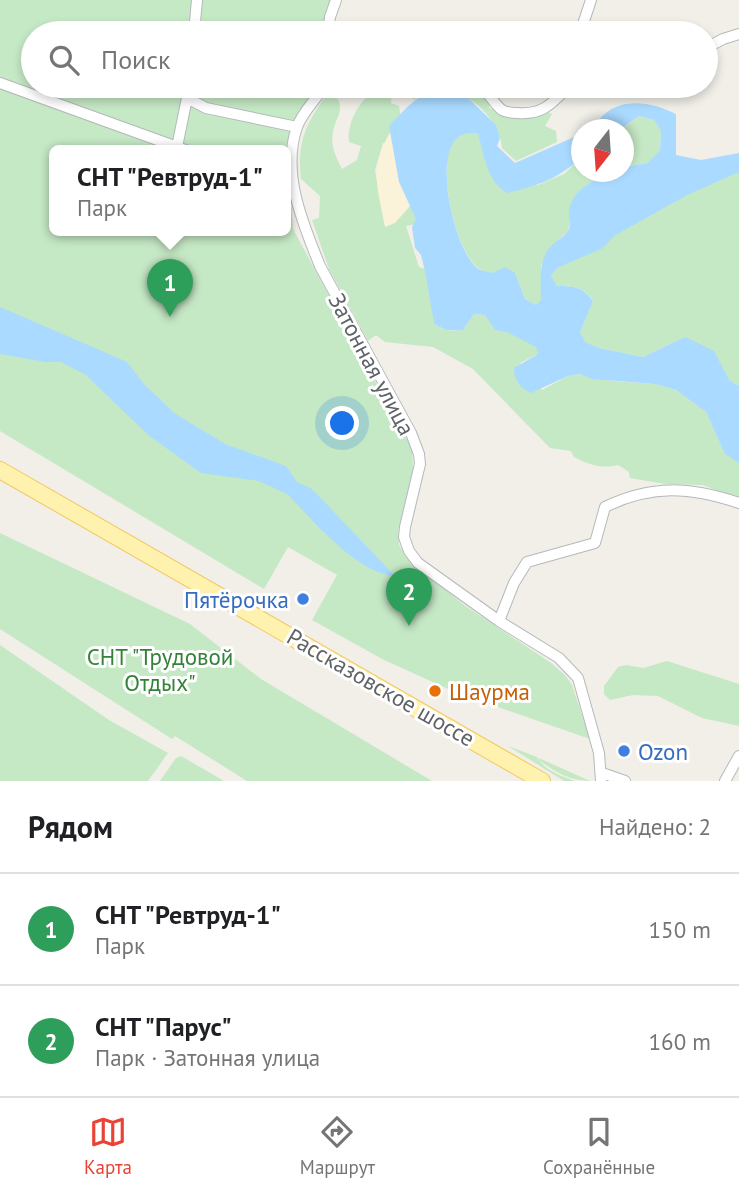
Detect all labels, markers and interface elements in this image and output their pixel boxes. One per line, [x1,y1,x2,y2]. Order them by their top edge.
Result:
search box [21,21,718,98]
icon: search [45,41,83,79]
text: Поиск [101,43,170,76]
north arrow [571,119,634,182]
popup [49,145,291,236]
text: СНТ "Ревтруд-1" [77,160,263,193]
text: Парк [77,193,127,222]
pin: 1 [147,259,193,317]
street label: Затонная улица [322,288,422,440]
your location [325,406,359,440]
pin: 2 [386,568,432,626]
place label: Пятёрочка [184,585,289,614]
marker: Пятёрочка [295,591,311,607]
street label: Рассказовское шоссе [282,621,480,753]
park label: СНТ "Трудовой Отдых" [87,642,233,697]
place label: Шаурма [449,677,530,706]
marker: Шаурма [427,683,443,699]
place label: Ozon [638,737,688,766]
marker: Ozon [616,743,632,759]
text: Рядом [28,807,113,846]
text: Найдено: 2 [599,812,711,841]
text: СНТ "Ревтруд-1" [95,898,281,931]
text: 1 [44,915,58,944]
text: 150 m [649,915,711,944]
text: Парк [95,931,145,960]
text: СНТ "Парус" [95,1010,232,1043]
text: 2 [44,1027,58,1056]
text: 160 m [649,1027,711,1056]
text: Парк · Затонная улица [95,1043,320,1072]
tab: Карта [84,1113,132,1179]
tab: Маршрут [300,1113,375,1179]
tab: Сохранённые [543,1113,655,1179]

